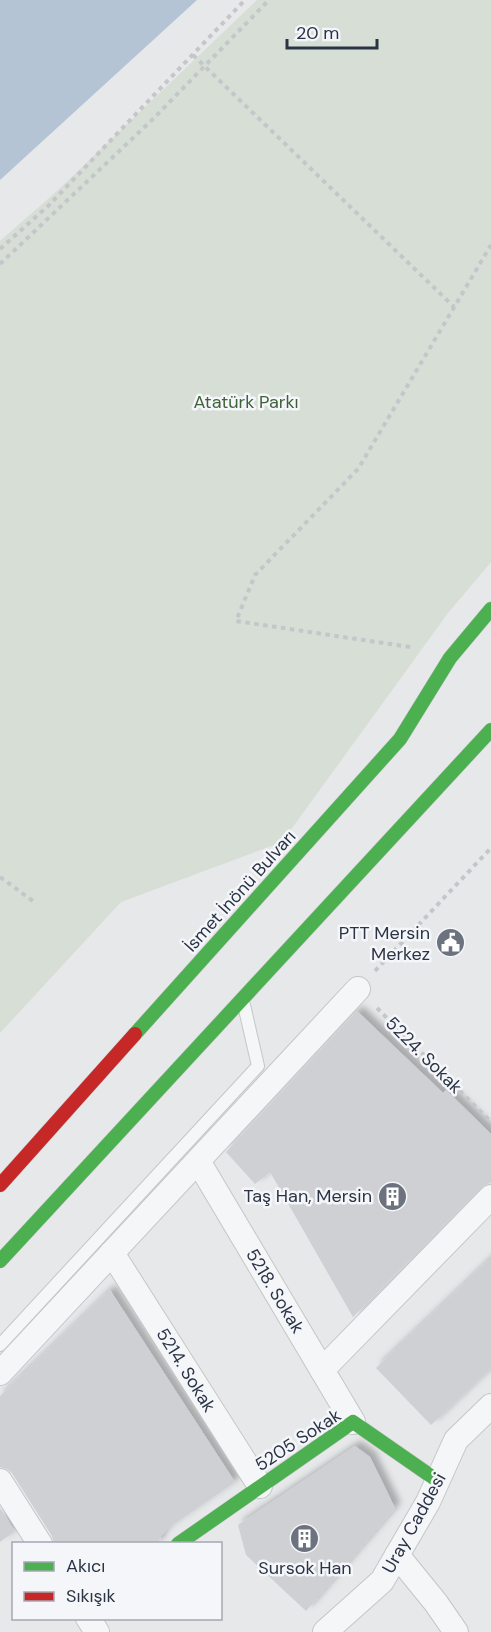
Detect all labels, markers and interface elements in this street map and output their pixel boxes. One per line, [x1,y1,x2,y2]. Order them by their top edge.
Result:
scale bar [287,12,377,50]
text: 20 m [296,21,339,45]
park label: Atatürk Parkı [193,390,299,414]
street label: İsmet İnönü Bulvarı [179,825,301,957]
place label: PTT Mersin Merkez [339,921,430,966]
public building icon: PTT Mersin Merkez [435,927,467,959]
street label: 5224. Sokak [380,1011,468,1099]
building icon: Taş Han, Mersin [377,1180,409,1212]
place label: Taş Han, Mersin [243,1184,372,1208]
street label: 5218. Sokak [240,1244,310,1338]
street label: 5214. Sokak [151,1323,221,1417]
street label: 5205 Sokak [250,1403,346,1477]
street label: Uray Caddesi [376,1468,452,1578]
building icon: Sursok Han [289,1523,321,1555]
legend [12,1542,222,1620]
text: Akıcı [66,1554,105,1578]
place label: Sursok Han [258,1556,352,1580]
text: Sıkışık [66,1584,116,1608]

